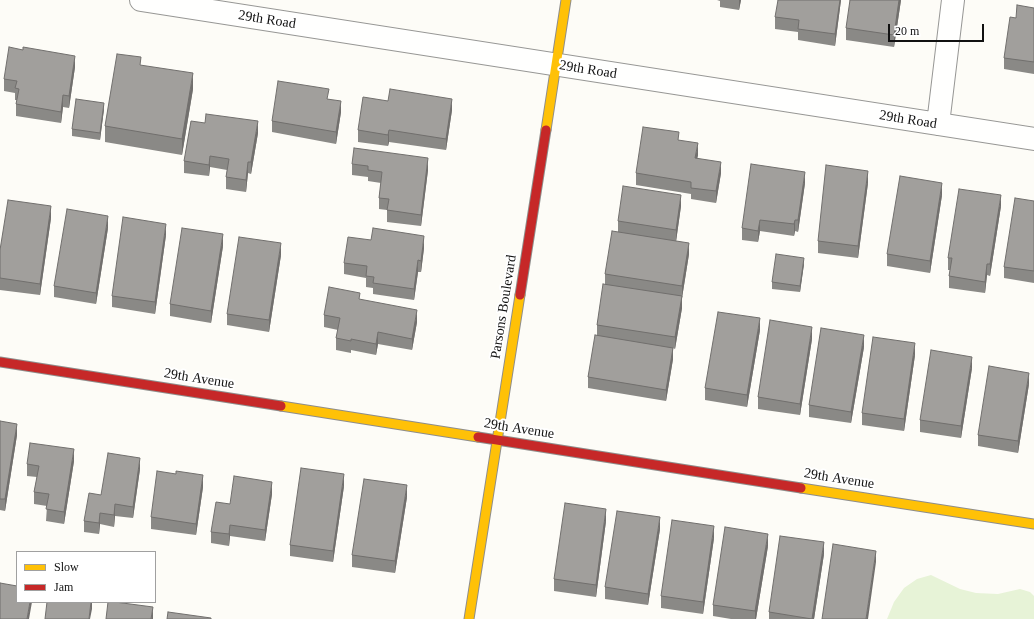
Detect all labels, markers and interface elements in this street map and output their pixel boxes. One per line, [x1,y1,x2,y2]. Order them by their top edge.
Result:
street label: 29th Road [237,7,297,33]
scale bar [890,16,986,42]
text: 20 m [895,24,919,38]
street label: 29th Road [558,57,618,83]
street label: 29th Road [878,107,938,133]
street label: Parsons Boulevard [487,254,521,360]
street label: 29th Avenue [163,365,235,393]
street label: 29th Avenue [483,415,555,443]
street label: 29th Avenue [803,465,875,493]
legend [16,551,156,603]
text: Slow [54,560,79,574]
text: Jam [54,580,73,594]

